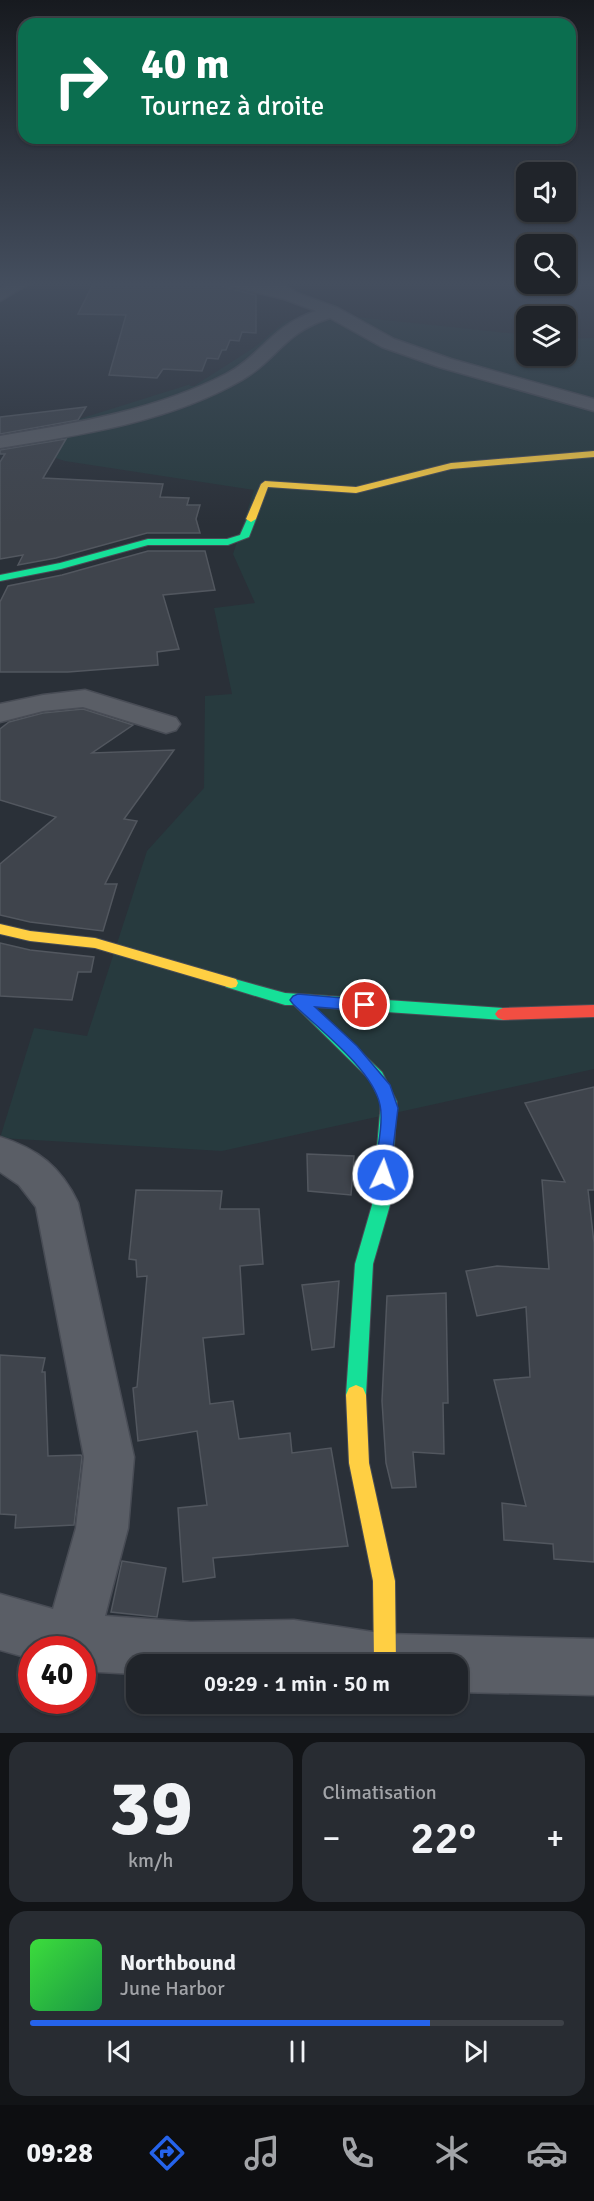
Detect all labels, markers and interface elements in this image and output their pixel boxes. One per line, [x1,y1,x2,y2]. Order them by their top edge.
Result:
text: 40 m [141,39,230,90]
icon: right [42,42,120,120]
text: Tournez à droite [141,90,324,123]
map controls [516,162,576,366]
button: sound [516,162,576,222]
button: search [516,234,576,294]
button: layers [516,306,576,366]
pin [339,979,390,1030]
icon: arrive [348,988,381,1021]
position arrow [351,1143,415,1207]
speed limit sign: 40 [18,1636,96,1714]
text: 09:29 · 1 min · 50 m [204,1670,390,1697]
text: 39 [109,1761,193,1857]
text: Climatisation [323,1780,437,1805]
text: 22° [410,1811,476,1866]
text: − [323,1818,340,1859]
text: + [546,1818,564,1859]
text: km/h [128,1848,173,1873]
text: Northbound [120,1949,236,1976]
text: June Harbor [120,1976,225,2001]
icon: previous [103,2035,136,2068]
icon: pause [281,2035,314,2068]
icon: next [459,2035,492,2068]
icon: directions [146,2132,188,2174]
icon: music [241,2132,283,2174]
icon: phone [336,2132,378,2174]
icon: climate [431,2132,473,2174]
icon: car [526,2132,568,2174]
text: 09:28 [26,2137,93,2170]

